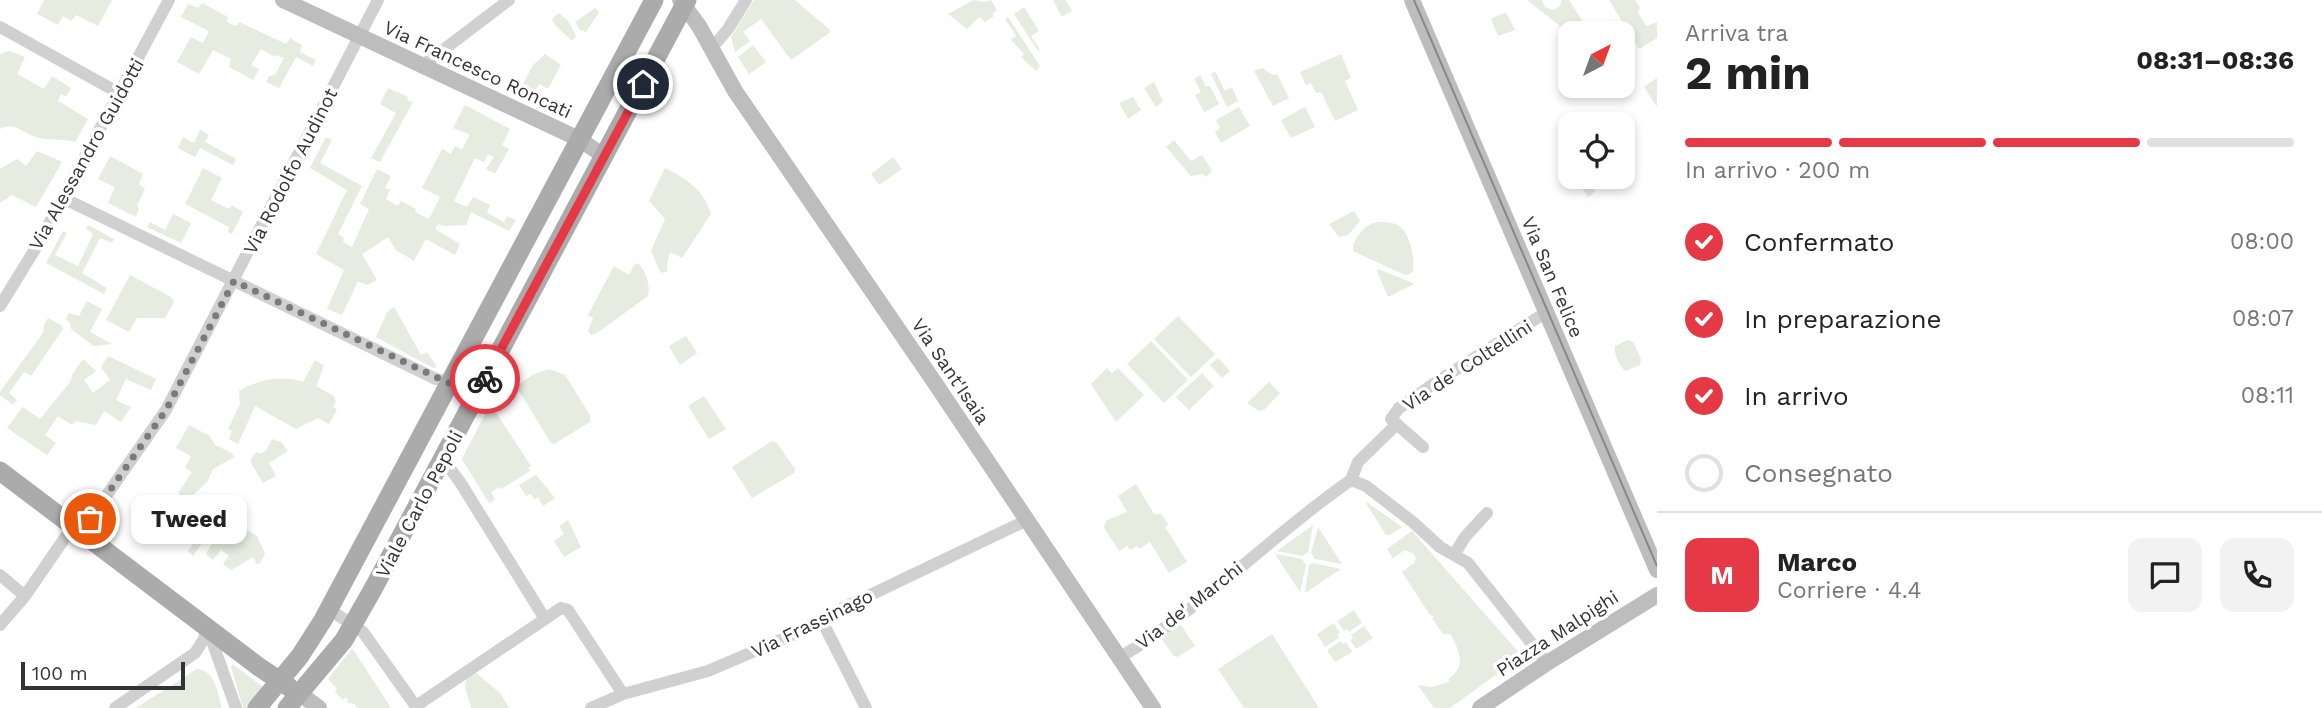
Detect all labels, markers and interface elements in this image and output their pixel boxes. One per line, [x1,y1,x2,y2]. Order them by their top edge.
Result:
street label: Via Francesco Roncati [380,16,575,123]
text: Arriva tra [1685,20,1788,47]
north arrow [1558,21,1634,98]
map controls [1558,21,1635,189]
text: 08:31–08:36 [2136,45,2294,75]
text: 2 min [1685,46,1811,100]
street label: Via Alessandro Guidotti [24,54,149,254]
pin [613,54,673,114]
icon: home [624,65,662,103]
street label: Via Rodolfo Audinot [239,84,342,258]
button: locate [1558,112,1635,189]
text: In arrivo · 200 m [1685,157,1870,184]
street label: Via San Felice [1517,213,1588,341]
icon: check [1685,223,1723,261]
text: Confermato [1744,227,1894,257]
text: 08:00 [2230,228,2294,255]
icon: check [1685,300,1723,338]
text: In preparazione [1744,304,1942,334]
text: 08:07 [2232,305,2294,332]
street label: Via Sant'Isaia [907,314,995,429]
street label: Via de' Coltellini [1398,315,1536,416]
courier [450,344,520,414]
icon: bike [466,360,504,398]
icon: check [1685,377,1723,415]
text: In arrivo [1744,381,1849,411]
text: 08:11 [2241,382,2294,409]
street label: Viale Carlo Pepoli [371,427,468,582]
text: Consegnato [1744,458,1893,488]
pin [60,489,120,549]
callout: Tweed [132,494,248,544]
icon: bag [71,500,109,538]
text: Tweed [151,506,227,533]
button: chat [2128,538,2202,612]
button: phone [2220,538,2294,612]
text: Marco [1777,547,1857,577]
street label: Via de' Marchi [1131,556,1247,654]
text: M [1710,560,1734,590]
text: Corriere · 4.4 [1777,577,1922,604]
street label: Via Frassinago [748,584,877,663]
street label: Piazza Malpighi [1492,585,1623,681]
scale bar [21,659,186,691]
text: 100 m [32,662,88,685]

